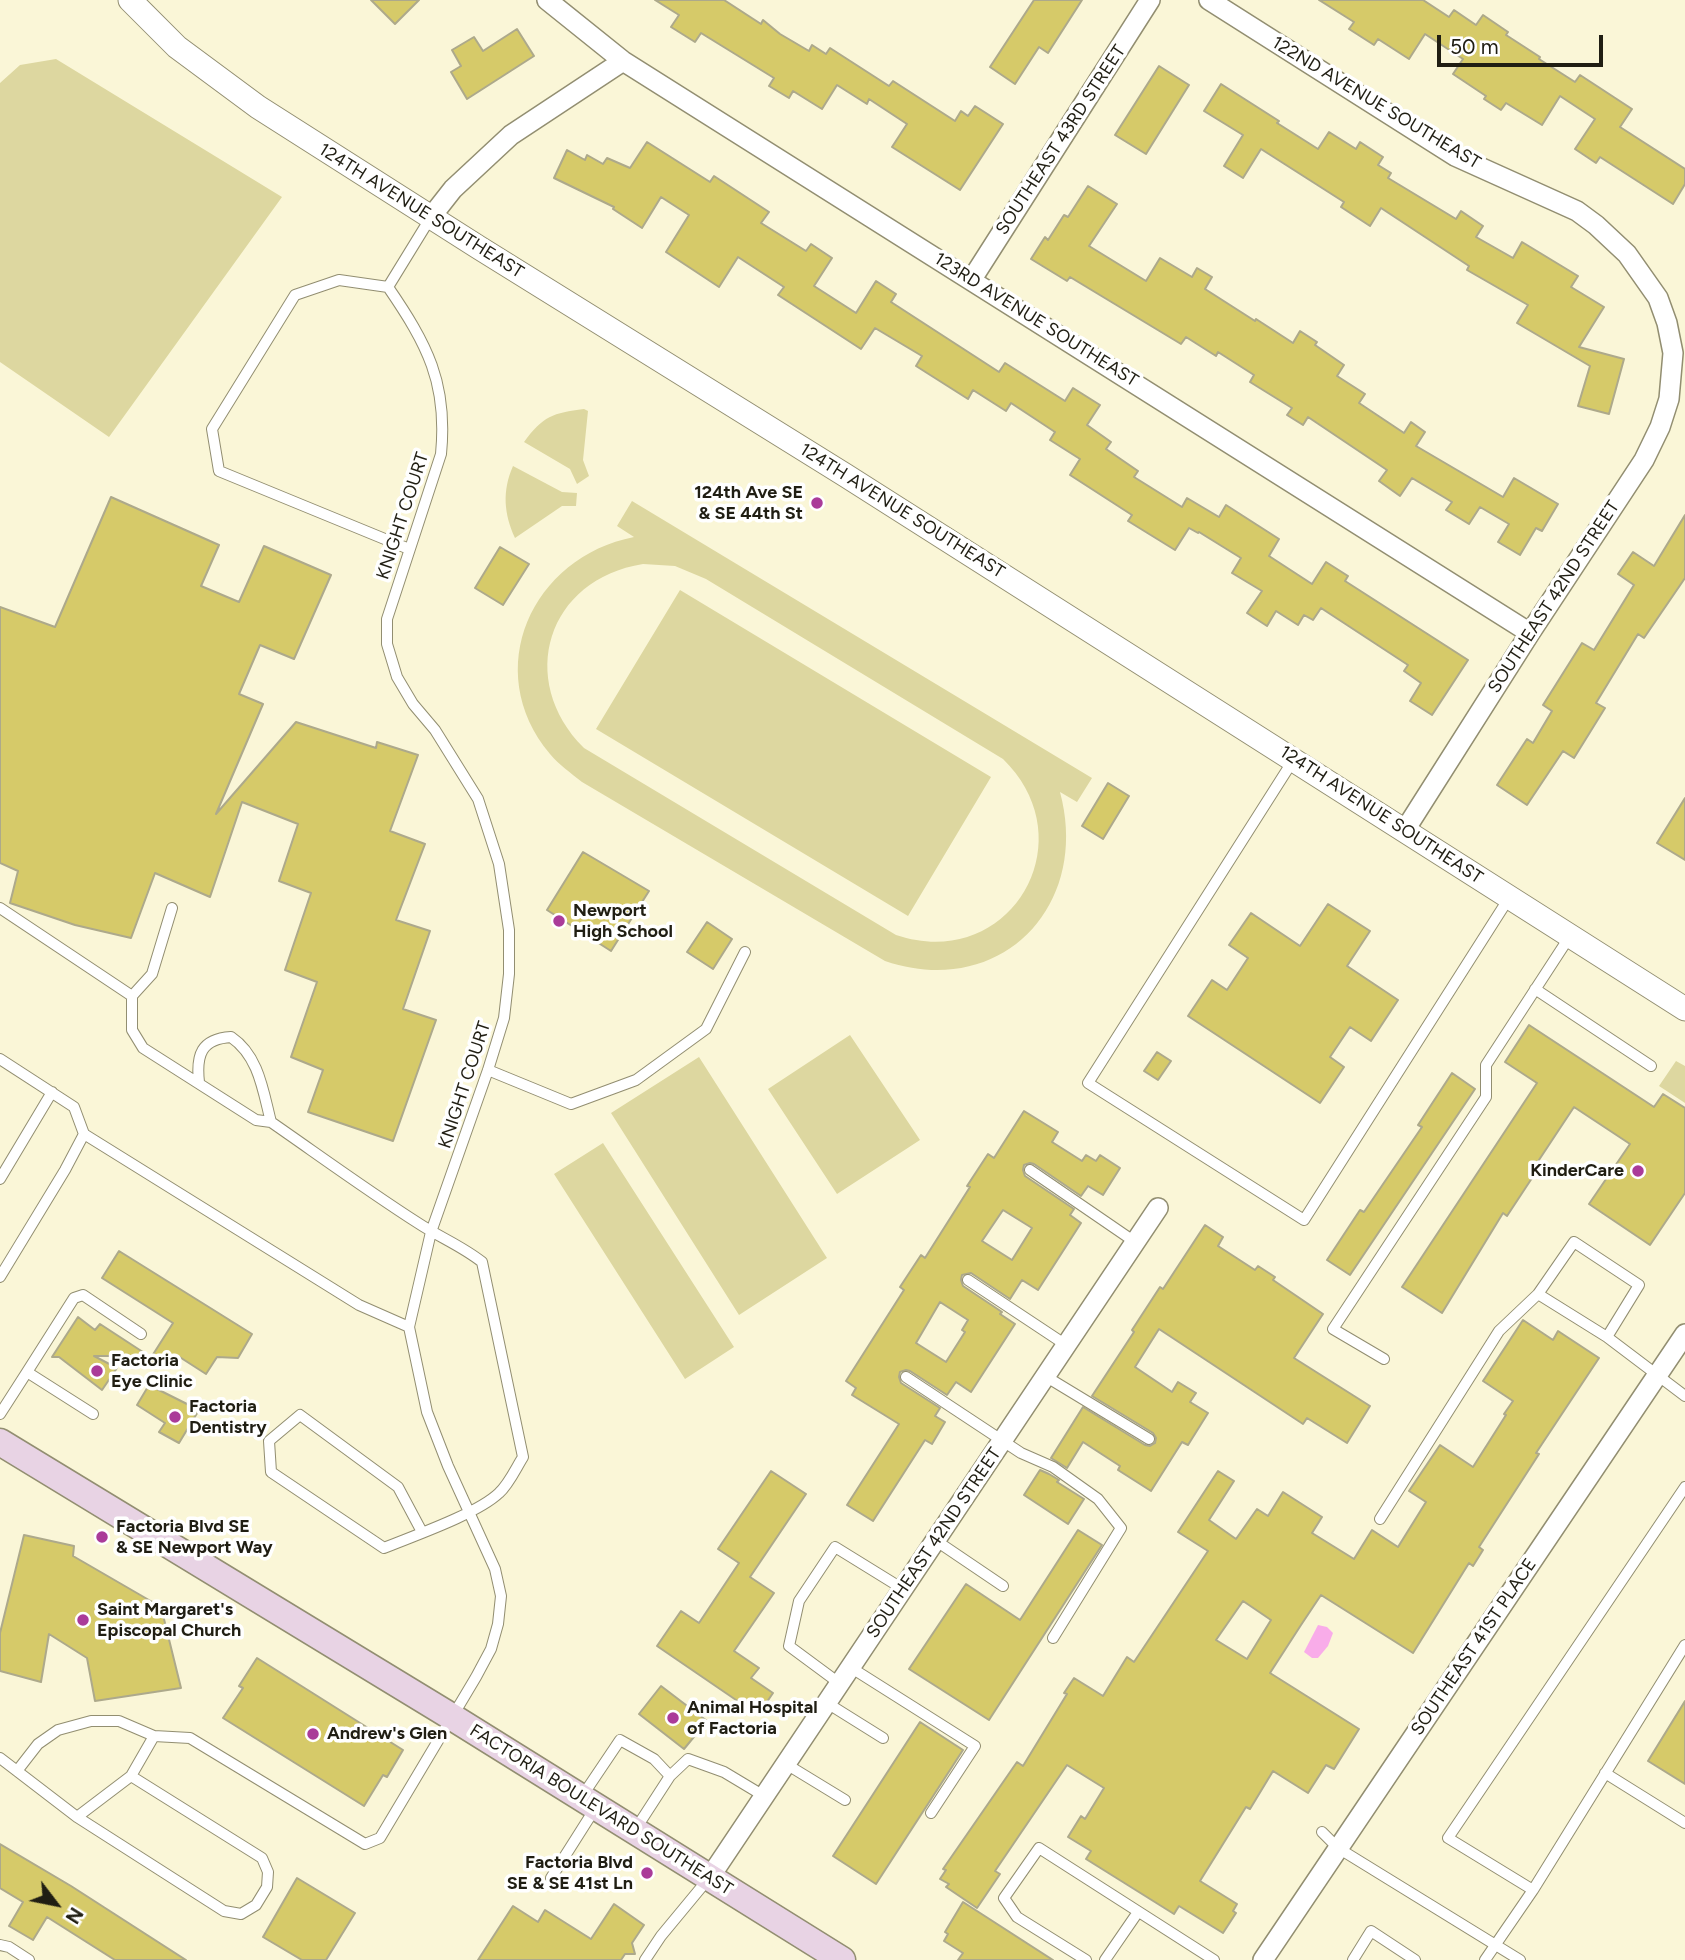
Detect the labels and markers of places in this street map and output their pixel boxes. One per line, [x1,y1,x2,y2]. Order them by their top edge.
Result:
place label: 124th Ave SE & SE 44th St [694,482,803,524]
marker: 124th Ave SE & SE 44th St [809,495,825,511]
place label: Newport High School [573,900,673,942]
marker: Newport High School [551,913,567,929]
place label: KinderCare [1530,1160,1624,1182]
marker: KinderCare [1630,1163,1646,1179]
place label: Factoria Eye Clinic [111,1350,193,1392]
marker: Factoria Eye Clinic [89,1363,105,1379]
place label: Factoria Dentistry [189,1396,267,1438]
marker: Factoria Dentistry [167,1409,183,1425]
place label: Factoria Blvd SE & SE Newport Way [116,1516,273,1558]
marker: Factoria Blvd SE & SE Newport Way [94,1529,110,1545]
place label: Saint Margaret's Episcopal Church [97,1599,241,1642]
marker: Saint Margaret's Episcopal Church [75,1612,91,1628]
place label: Animal Hospital of Factoria [687,1697,818,1740]
marker: Animal Hospital of Factoria [665,1710,681,1726]
place label: Andrew's Glen [327,1723,447,1745]
marker: Andrew's Glen [305,1726,321,1742]
place label: Factoria Blvd SE & SE 41st Ln [507,1852,633,1895]
marker: Factoria Blvd SE & SE 41st Ln [639,1865,655,1881]

